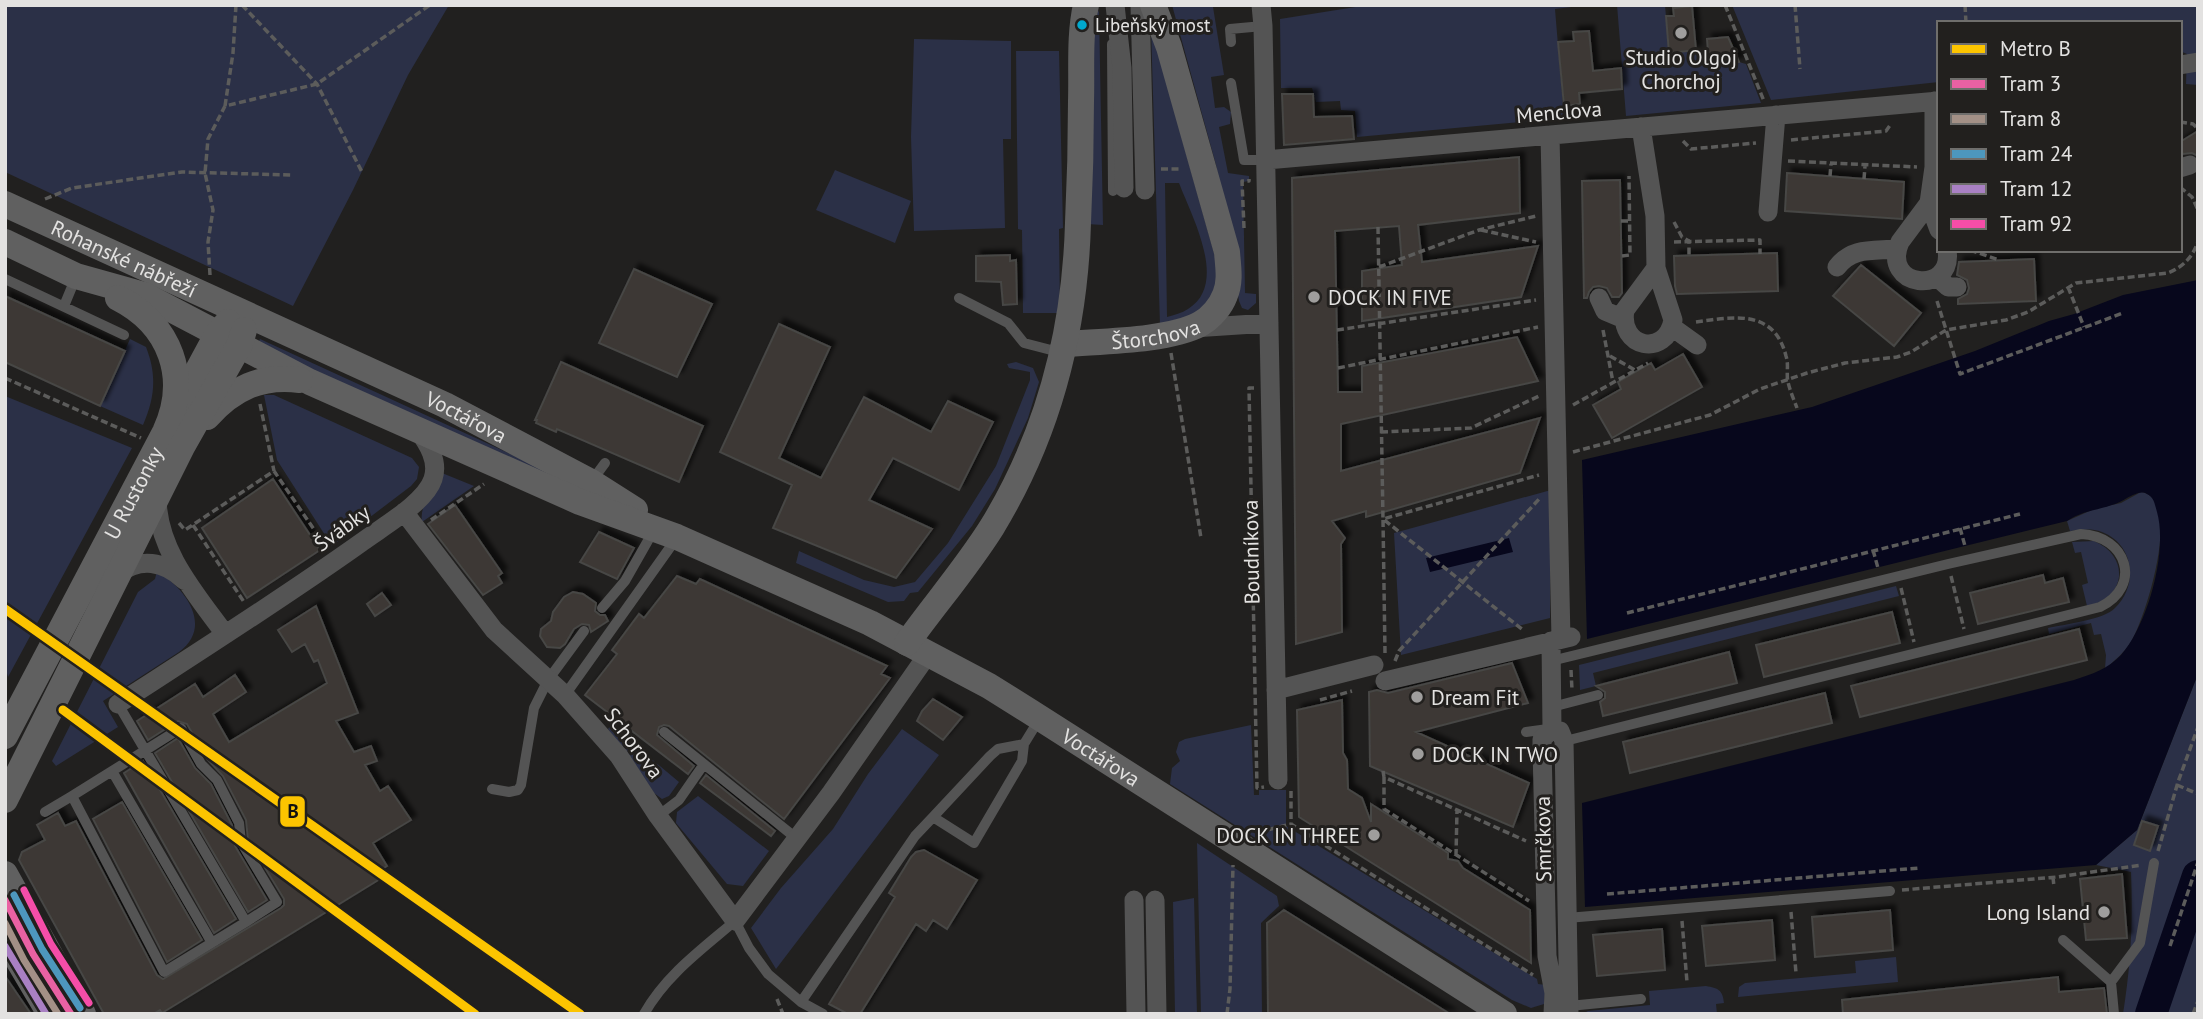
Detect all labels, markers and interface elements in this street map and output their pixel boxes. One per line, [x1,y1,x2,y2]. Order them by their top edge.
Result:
place label: Libeňský most [1095,13,1211,37]
marker: Libeňský most [1075,18,1089,32]
legend [1937,21,2182,252]
marker: Studio Olgoj Chorchoj [1673,25,1689,41]
text: Metro B [2000,35,2071,62]
place label: Studio Olgoj Chorchoj [1625,44,1737,95]
text: Tram 3 [2000,70,2061,97]
street label: Menclova [1515,95,1603,129]
text: Tram 8 [2000,105,2061,132]
text: Tram 24 [2000,140,2073,167]
text: Tram 12 [2000,175,2073,202]
text: Tram 92 [2000,210,2073,237]
street label: Rohanské nábřeží [47,214,201,303]
place label: DOCK IN FIVE [1328,284,1452,311]
marker: DOCK IN FIVE [1306,289,1322,305]
street label: Štorchova [1110,312,1204,355]
street label: Voctářova [421,384,512,449]
street label: U Rustonky [98,441,169,544]
street label: Švábky [309,499,375,557]
street label: Boudníkova [1237,499,1265,605]
place label: Dream Fit [1431,684,1519,711]
marker: Dream Fit [1409,689,1425,705]
street label: Schorova [599,702,669,784]
street label: Voctářova [1056,722,1145,792]
place label: DOCK IN TWO [1432,741,1558,768]
marker: DOCK IN TWO [1410,746,1426,762]
line badge: B [279,795,306,828]
street label: Smrčkova [1529,796,1557,882]
text: B [287,799,299,823]
place label: DOCK IN THREE [1216,822,1360,849]
marker: DOCK IN THREE [1366,827,1382,843]
place label: Long Island [1986,899,2090,926]
marker: Long Island [2096,904,2112,920]

